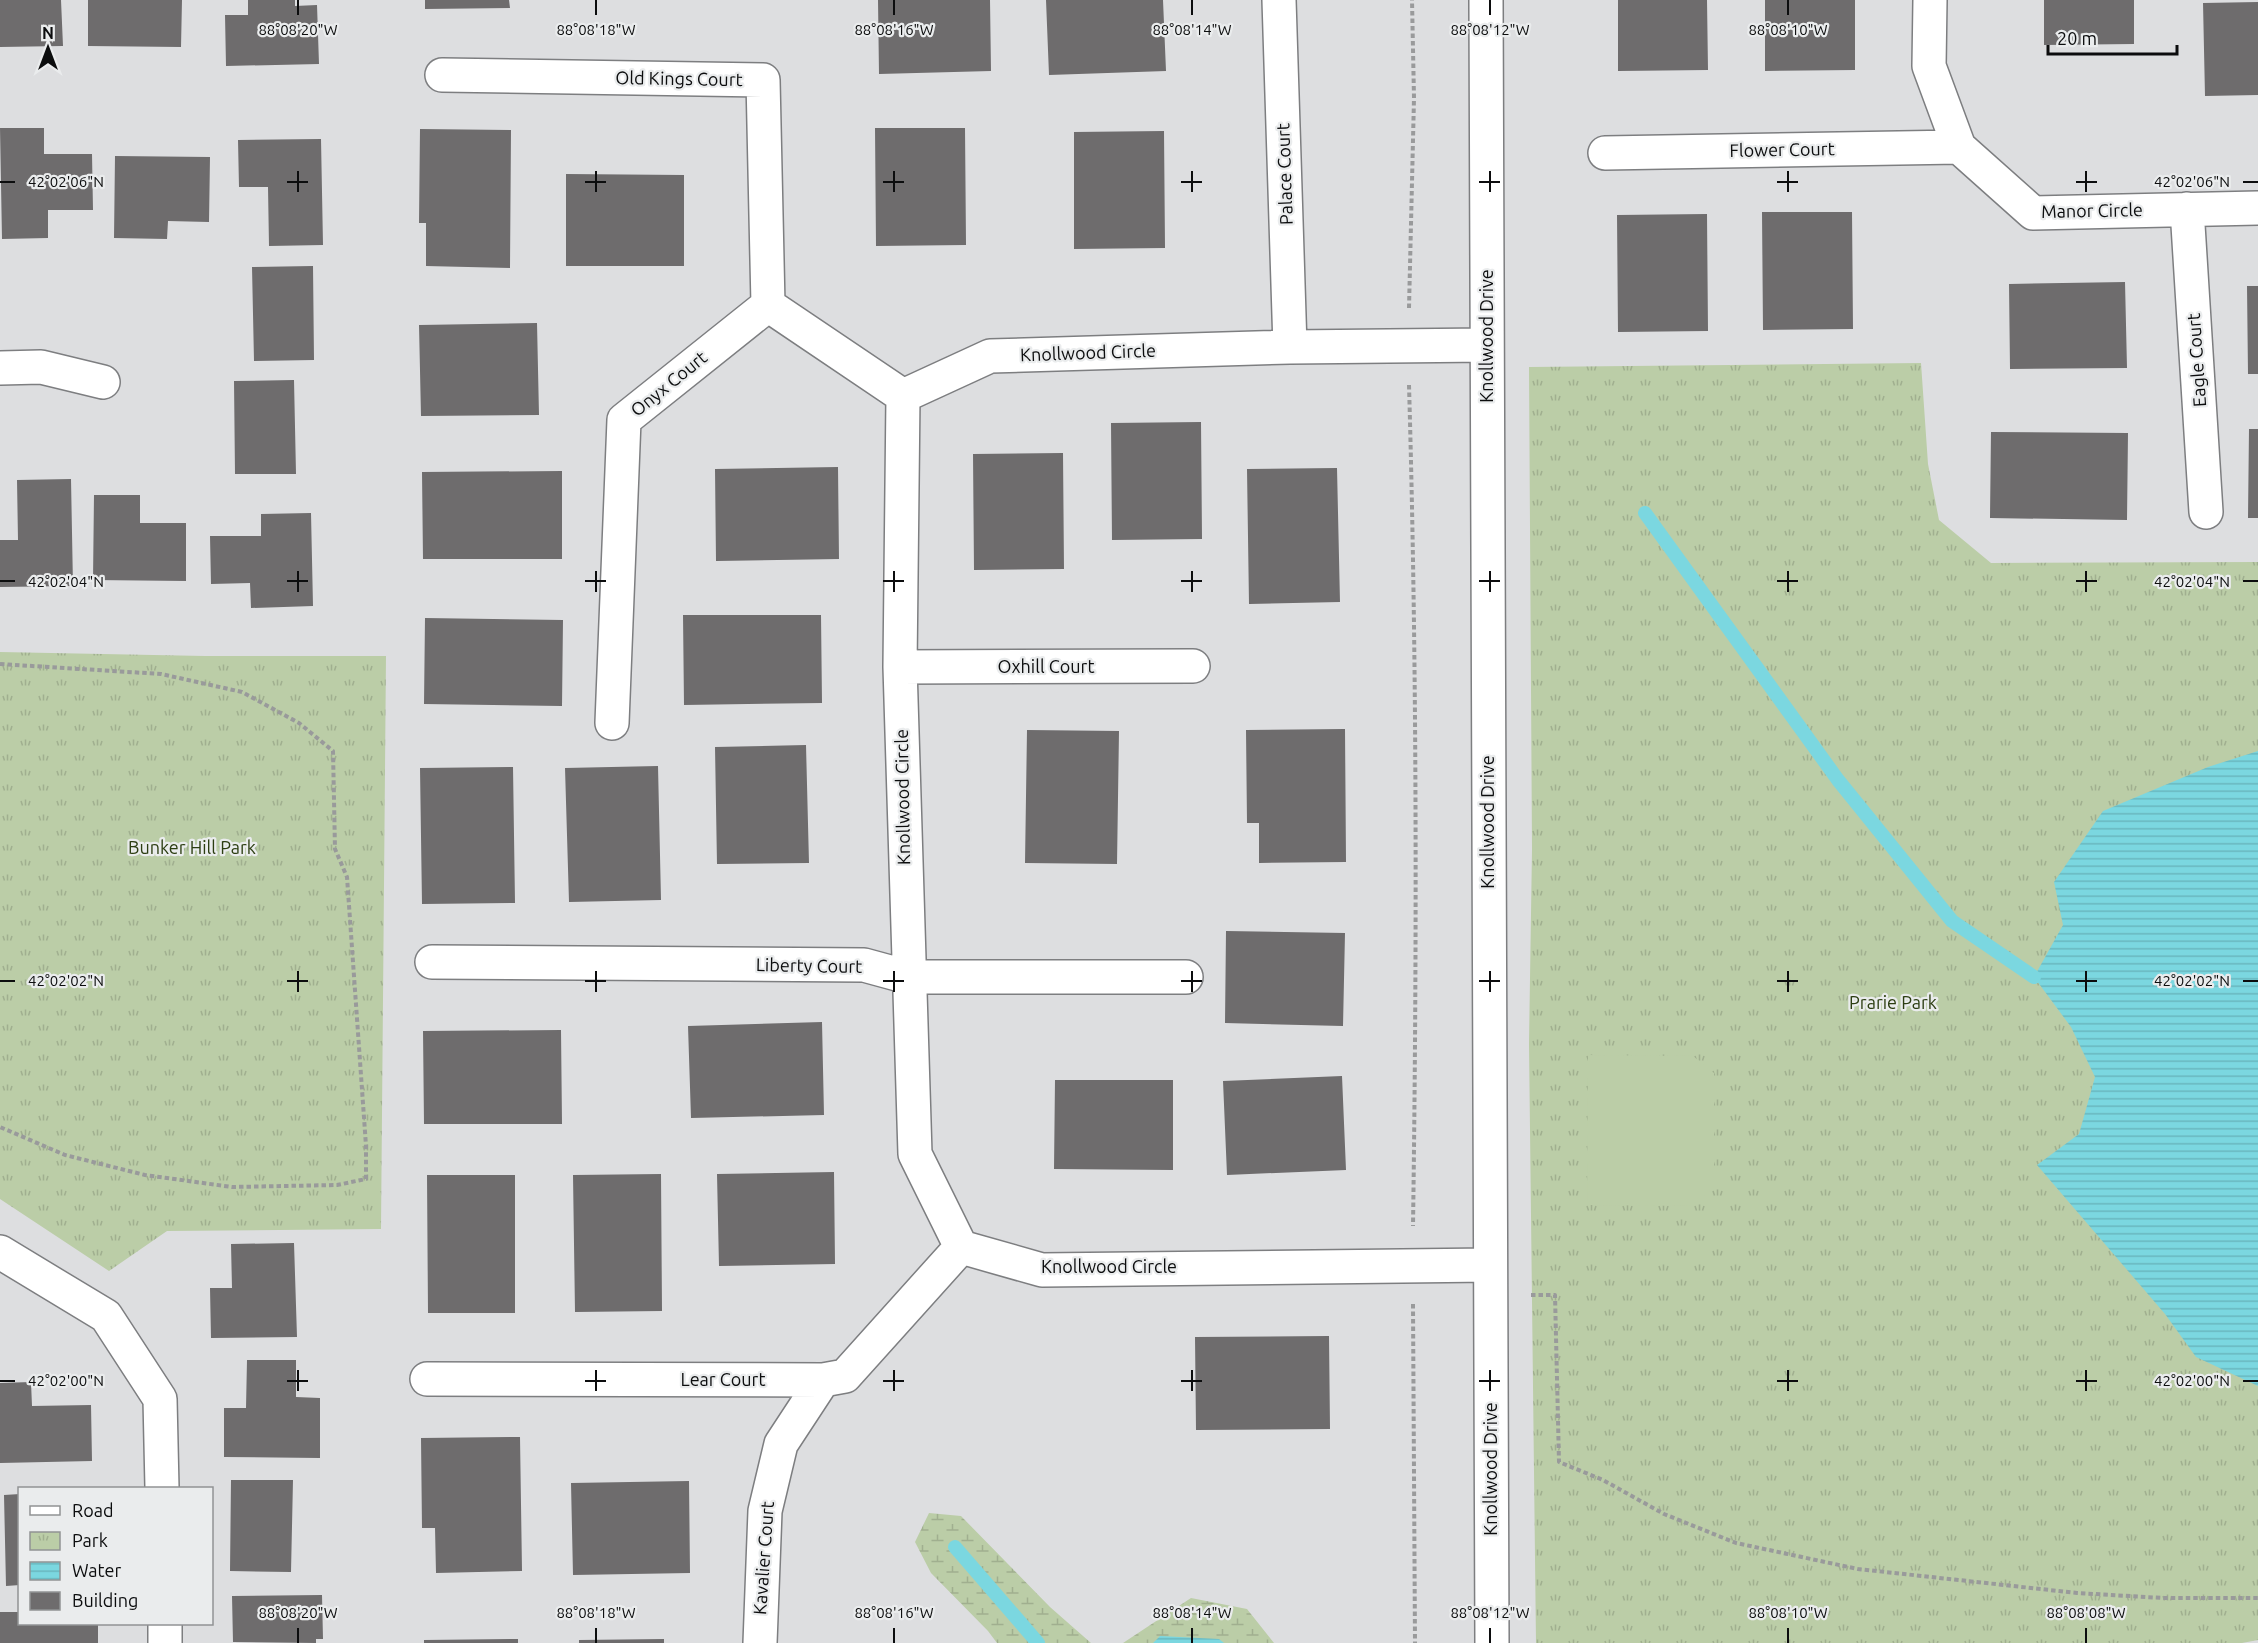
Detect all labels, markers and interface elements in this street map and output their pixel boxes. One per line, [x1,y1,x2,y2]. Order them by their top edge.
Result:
north arrow [18,18,78,78]
scale bar [2048,18,2177,56]
text: 88°08'20"W [258,21,338,38]
text: 88°08'18"W [556,21,636,38]
text: 88°08'16"W [854,21,934,38]
text: 88°08'14"W [1152,21,1232,38]
text: 88°08'12"W [1450,21,1530,38]
text: 88°08'10"W [1748,21,1828,38]
text: N [42,24,54,42]
text: 20 m [2057,28,2097,48]
street label: Old Kings Court [615,67,743,89]
street label: Palace Court [1272,123,1296,225]
street label: Flower Court [1729,138,1835,160]
text: 42°02'06"N [28,173,104,190]
text: 42°02'06"N [2154,173,2230,190]
street label: Manor Circle [2041,199,2143,221]
street label: Knollwood Drive [1476,269,1496,403]
street label: Eagle Court [2183,312,2209,408]
street label: Knollwood Circle [1020,340,1156,364]
street label: Onyx Court [626,347,710,420]
text: 42°02'04"N [28,573,104,590]
text: 42°02'04"N [2154,573,2230,590]
street label: Oxhill Court [998,656,1094,676]
street label: Knollwood Circle [891,729,913,865]
street label: Knollwood Drive [1477,755,1497,889]
park label: Bunker Hill Park [128,837,256,857]
street label: Liberty Court [756,954,862,976]
text: 42°02'02"N [28,972,104,989]
text: 42°02'02"N [2154,972,2230,989]
park label: Prarie Park [1849,992,1937,1012]
street label: Knollwood Circle [1041,1256,1177,1276]
street label: Lear Court [680,1369,766,1389]
text: 42°02'00"N [28,1372,104,1389]
text: 42°02'00"N [2154,1372,2230,1389]
street label: Knollwood Drive [1480,1402,1500,1536]
legend [18,1487,213,1625]
text: Road [72,1500,114,1520]
street label: Kavalier Court [749,1500,777,1615]
text: Park [72,1530,108,1550]
text: Water [72,1560,122,1580]
text: Building [72,1590,138,1610]
text: 88°08'20"W [258,1604,338,1621]
text: 88°08'18"W [556,1604,636,1621]
text: 88°08'16"W [854,1604,934,1621]
text: 88°08'14"W [1152,1604,1232,1621]
text: 88°08'12"W [1450,1604,1530,1621]
text: 88°08'10"W [1748,1604,1828,1621]
text: 88°08'08"W [2046,1604,2126,1621]

